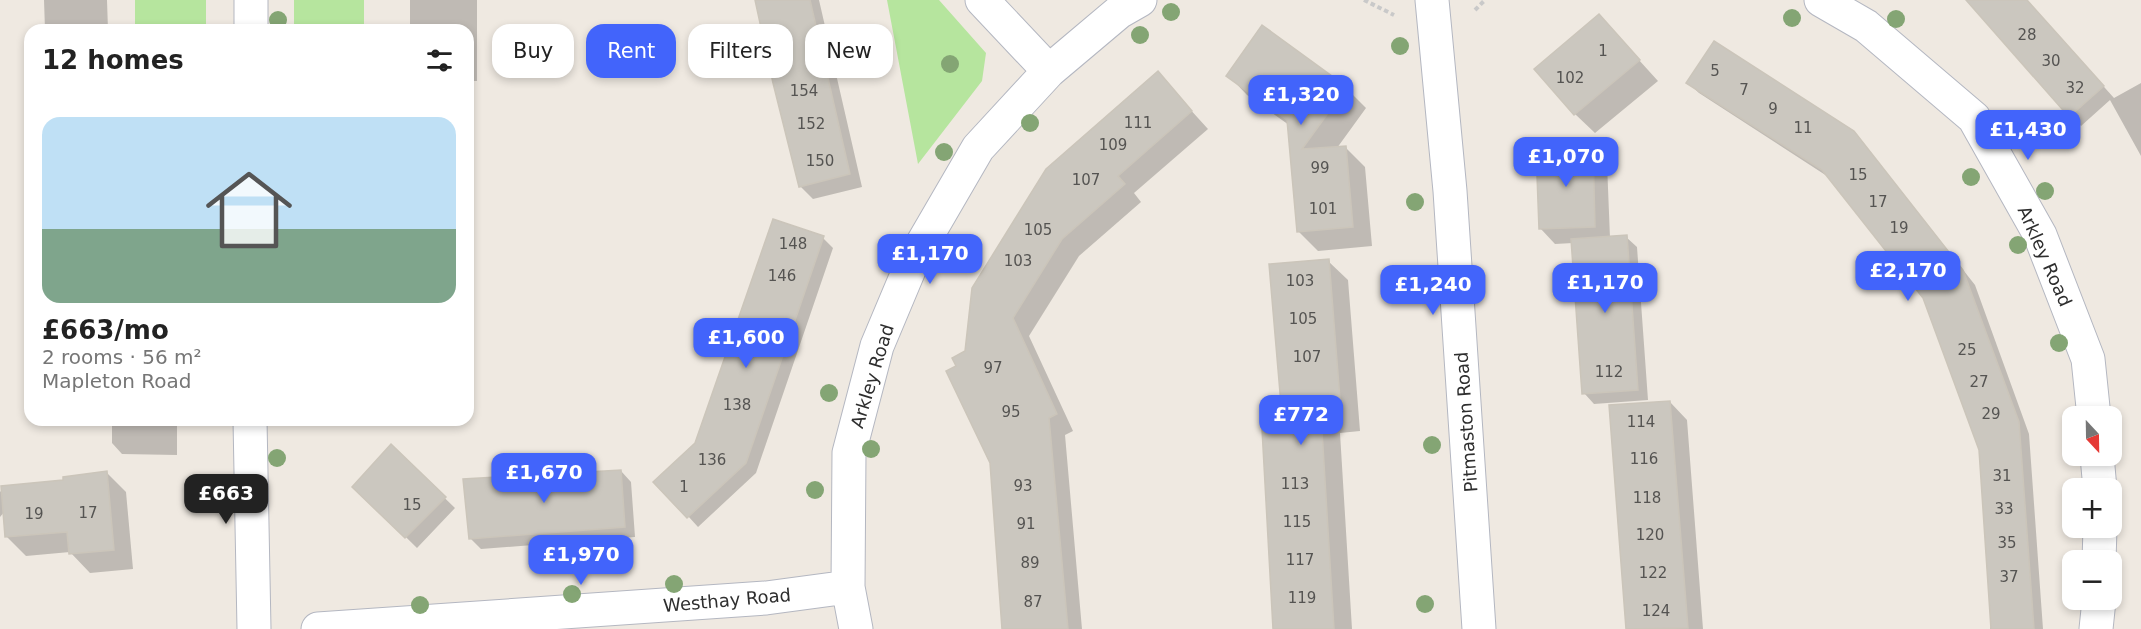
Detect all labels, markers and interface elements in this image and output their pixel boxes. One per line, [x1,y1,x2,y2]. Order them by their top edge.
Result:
chip: Buy [492,24,574,78]
chip: Rent [586,24,676,78]
chip: Filters [688,24,793,78]
chip: New [805,24,893,78]
house number: 28 [2017,26,2037,44]
house number: 1 [1598,42,1608,60]
icon: filters [423,44,456,77]
text: 12 homes [42,45,184,75]
house number: 30 [2041,52,2061,70]
house number: 5 [1710,62,1720,80]
house number: 102 [1556,69,1584,87]
pin: £1,320 [1252,75,1350,126]
house number: 32 [2065,79,2085,97]
house number: 7 [1739,81,1749,99]
house number: 154 [790,82,818,100]
text: £1,320 [1262,82,1340,106]
house number: 9 [1768,100,1778,118]
pin: £1,430 [1979,110,2077,161]
house number: 111 [1124,114,1152,132]
house number: 152 [797,115,825,133]
text: £1,430 [1989,117,2067,141]
house number: 11 [1793,119,1813,137]
house number: 109 [1099,136,1127,154]
pin: £1,070 [1517,137,1615,188]
text: £1,070 [1527,144,1605,168]
house number: 150 [806,152,834,170]
icon: home [195,156,303,264]
house number: 99 [1310,159,1330,177]
house number: 15 [1848,166,1868,184]
house number: 107 [1072,171,1100,189]
house number: 17 [1868,193,1888,211]
house number: 101 [1309,200,1337,218]
street label: Arkley Road [2013,203,2077,309]
house number: 19 [1889,219,1909,237]
house number: 105 [1024,221,1052,239]
pin: £1,170 [881,234,979,285]
house number: 148 [779,235,807,253]
text: £1,170 [891,241,969,265]
pin: £2,170 [1859,251,1957,302]
house number: 103 [1004,252,1032,270]
text: £2,170 [1869,258,1947,282]
pin: £1,170 [1556,263,1654,314]
pin: £1,240 [1384,265,1482,316]
house number: 146 [768,267,796,285]
text: £1,170 [1566,270,1644,294]
house number: 103 [1286,272,1314,290]
text: £1,240 [1394,272,1472,296]
house number: 105 [1289,310,1317,328]
text: £663/mo [42,315,169,345]
pin: £1,600 [697,318,795,369]
street label: Arkley Road [846,321,898,431]
text: £1,600 [707,325,785,349]
house number: 25 [1957,341,1977,359]
text: 2 rooms · 56 m² [42,345,202,369]
house number: 107 [1293,348,1321,366]
street label: Pitmaston Road [1451,351,1481,493]
house number: 97 [983,359,1003,377]
house number: 112 [1595,363,1623,381]
text: Mapleton Road [42,369,191,393]
house number: 27 [1969,373,1989,391]
pin: £772 [1265,395,1337,446]
house number: 138 [723,396,751,414]
text: £772 [1273,402,1329,426]
house number: 95 [1001,403,1021,421]
house number: 29 [1981,405,2001,423]
north arrow [2062,406,2122,466]
map controls [2062,406,2122,610]
house number: 114 [1627,413,1655,431]
house number: 116 [1630,450,1658,468]
house number: 136 [698,451,726,469]
pin: £1,670 [495,453,593,504]
text: £1,670 [505,460,583,484]
house number: 31 [1992,467,2012,485]
pin: £663 [190,474,262,525]
house number: 113 [1281,475,1309,493]
house number: 93 [1013,477,1033,495]
house number: 1 [679,478,689,496]
button: + [2062,478,2122,538]
text: £663 [198,481,254,505]
house number: 118 [1633,489,1661,507]
house number: 15 [402,496,422,514]
house number: 33 [1994,500,2014,518]
house number: 17 [78,504,98,522]
house number: 19 [24,505,44,523]
house number: 115 [1283,513,1311,531]
house number: 91 [1016,515,1036,533]
house number: 120 [1636,526,1664,544]
house number: 35 [1997,534,2017,552]
pin: £1,970 [532,535,630,586]
text: £1,970 [542,542,620,566]
button: − [2062,550,2122,610]
house number: 117 [1286,551,1314,569]
house number: 89 [1020,554,1040,572]
house number: 122 [1639,564,1667,582]
house number: 37 [1999,568,2019,586]
street label: Westhay Road [662,584,792,616]
house number: 119 [1288,589,1316,607]
house number: 87 [1023,593,1043,611]
house number: 124 [1642,602,1670,620]

